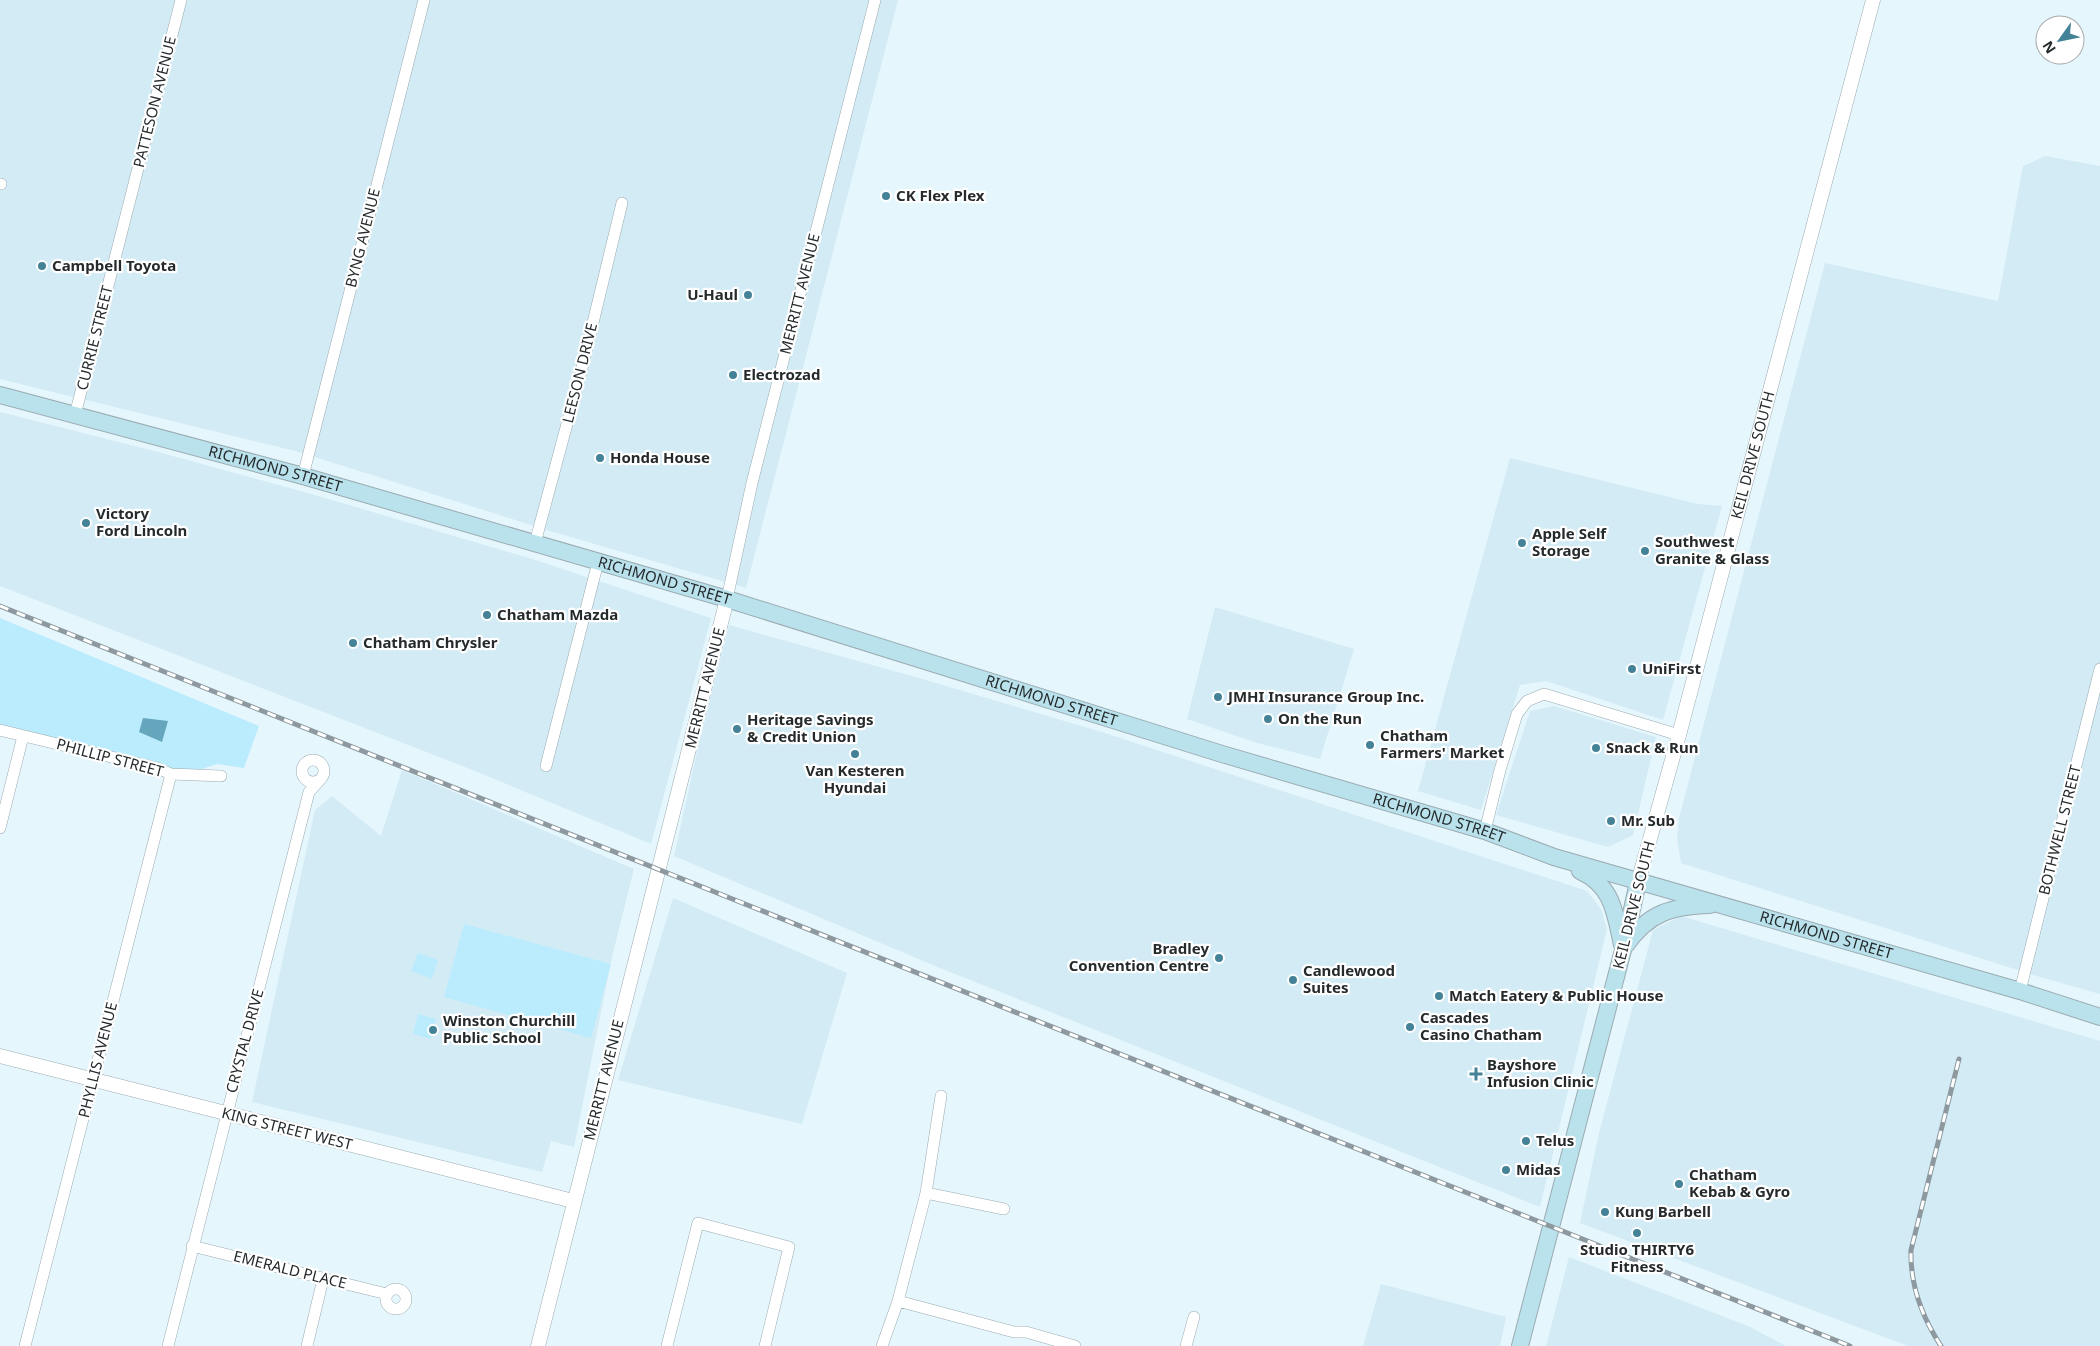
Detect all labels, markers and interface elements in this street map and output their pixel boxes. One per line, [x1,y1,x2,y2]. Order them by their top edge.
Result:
north arrow [2035,15,2085,65]
street label: PATTESON AVENUE [128,34,180,169]
text: N [2038,37,2060,57]
place label: CK Flex Plex [896,185,985,205]
street label: BYNG AVENUE [340,186,384,289]
marker: CK Flex Plex [880,190,892,202]
street label: MERRITT AVENUE [774,231,824,356]
place label: Campbell Toyota [52,255,176,275]
marker: Campbell Toyota [36,260,48,272]
street label: CURRIE STREET [71,283,117,392]
place label: U-Haul [687,284,738,304]
marker: U-Haul [742,289,754,301]
street label: LEESON DRIVE [557,321,601,425]
place label: Electrozad [743,364,821,384]
marker: Electrozad [727,369,739,381]
street label: KEIL DRIVE SOUTH [1725,389,1778,521]
street label: RICHMOND STREET [207,440,345,496]
place label: Honda House [610,447,710,467]
marker: Honda House [594,452,606,464]
place label: Victory Ford Lincoln [96,503,187,540]
marker: Victory Ford Lincoln [80,517,92,529]
place label: Apple Self Storage [1532,523,1607,560]
place label: Southwest Granite & Glass [1655,531,1769,568]
marker: Apple Self Storage [1516,537,1528,549]
marker: Southwest Granite & Glass [1639,545,1651,557]
street label: RICHMOND STREET [596,551,734,609]
place label: Chatham Mazda [497,604,618,624]
marker: Chatham Mazda [481,609,493,621]
street label: MERRITT AVENUE [679,625,729,750]
place label: Chatham Chrysler [363,632,498,652]
marker: Chatham Chrysler [347,637,359,649]
place label: UniFirst [1642,658,1702,678]
marker: UniFirst [1626,663,1638,675]
street label: RICHMOND STREET [983,670,1121,730]
place label: JMHI Insurance Group Inc. [1226,686,1424,706]
marker: JMHI Insurance Group Inc. [1212,691,1224,703]
place label: On the Run [1278,708,1362,728]
place label: Heritage Savings & Credit Union [747,709,874,746]
marker: On the Run [1262,713,1274,725]
marker: Heritage Savings & Credit Union [731,723,743,735]
place label: Chatham Farmers' Market [1380,725,1505,762]
street label: PHILLIP STREET [55,733,167,781]
place label: Snack & Run [1606,737,1698,757]
marker: Chatham Farmers' Market [1364,739,1376,751]
marker: Snack & Run [1590,742,1602,754]
marker: Van Kesteren Hyundai [849,748,861,760]
place label: Van Kesteren Hyundai [805,760,905,797]
street label: BOTHWELL STREET [2033,762,2085,897]
street label: RICHMOND STREET [1371,788,1509,847]
place label: Mr. Sub [1621,810,1675,830]
marker: Mr. Sub [1605,815,1617,827]
street label: KEIL DRIVE SOUTH [1607,839,1659,971]
street label: RICHMOND STREET [1758,906,1896,963]
place label: Bradley Convention Centre [1069,938,1209,975]
marker: Bradley Convention Centre [1213,952,1225,964]
place label: Candlewood Suites [1303,960,1395,997]
marker: Candlewood Suites [1287,974,1299,986]
place label: Match Eatery & Public House [1449,985,1663,1005]
street label: CRYSTAL DRIVE [221,987,268,1095]
marker: Match Eatery & Public House [1433,990,1445,1002]
street label: PHYLLIS AVENUE [73,1000,121,1120]
place label: Cascades Casino Chatham [1420,1007,1542,1044]
place label: Winston Churchill Public School [443,1010,575,1047]
street label: MERRITT AVENUE [578,1017,628,1142]
marker: Cascades Casino Chatham [1404,1021,1416,1033]
marker: Winston Churchill Public School [427,1024,439,1036]
place label: Bayshore Infusion Clinic [1487,1054,1594,1091]
marker: Bayshore Infusion Clinic [1469,1067,1483,1081]
street label: KING STREET WEST [220,1102,355,1154]
place label: Telus [1536,1130,1574,1150]
marker: Telus [1520,1135,1532,1147]
place label: Midas [1516,1159,1561,1179]
marker: Midas [1500,1164,1512,1176]
place label: Chatham Kebab & Gyro [1689,1164,1790,1201]
marker: Chatham Kebab & Gyro [1673,1178,1685,1190]
place label: Kung Barbell [1615,1201,1711,1221]
marker: Kung Barbell [1599,1206,1611,1218]
marker: Studio THIRTY6 Fitness [1631,1227,1643,1239]
place label: Studio THIRTY6 Fitness [1580,1239,1695,1276]
street label: EMERALD PLACE [232,1245,349,1293]

